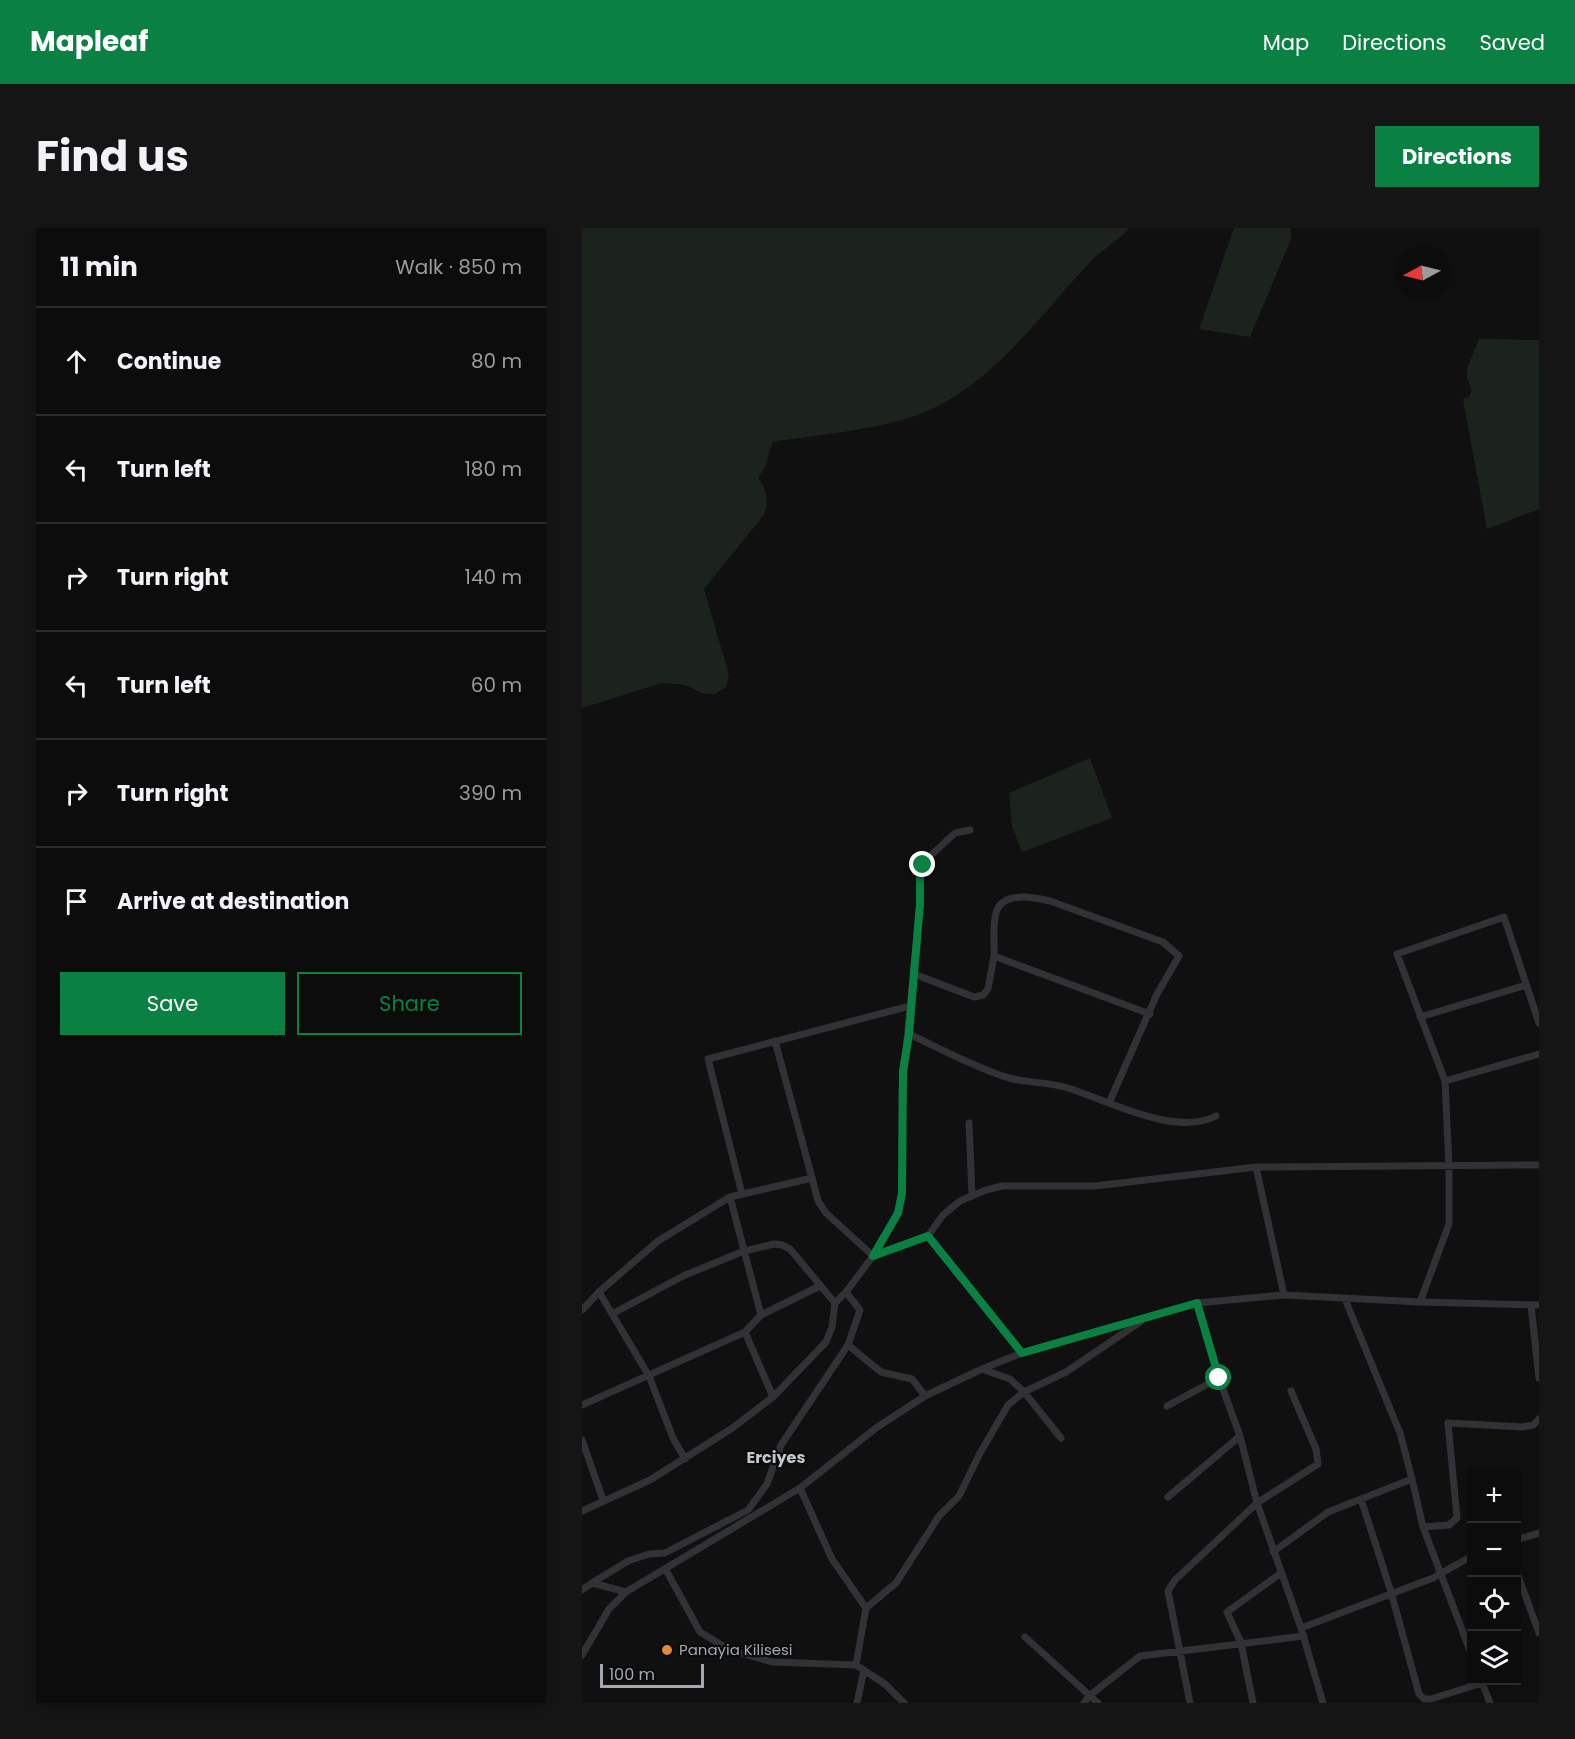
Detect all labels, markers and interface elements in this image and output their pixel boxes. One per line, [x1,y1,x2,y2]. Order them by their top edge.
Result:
text: Mapleaf [30,22,148,61]
text: Map [1263,28,1309,57]
text: Directions [1342,28,1446,57]
text: Saved [1479,28,1545,57]
button: Directions [1375,126,1539,187]
text: Find us [36,127,189,186]
north arrow [1395,246,1449,300]
text: 11 min [60,249,138,285]
text: Walk · 850 m [395,253,522,281]
icon: ahead [60,345,93,378]
text: Continue [117,346,221,377]
text: 80 m [471,347,522,375]
icon: left [60,453,93,486]
text: Turn left [117,454,211,485]
text: 180 m [464,455,522,483]
icon: right [60,561,93,594]
text: Turn right [117,562,228,593]
text: 140 m [465,563,522,591]
icon: left [60,669,93,702]
text: Turn left [117,670,211,701]
text: 60 m [471,671,522,699]
icon: right [60,777,93,810]
text: Turn right [117,778,228,809]
text: 390 m [459,779,522,807]
route end [909,851,935,877]
icon: arrive [60,885,93,918]
text: Arrive at destination [117,886,349,917]
button: Save [60,972,285,1035]
button: Share [297,972,522,1035]
route start [1205,1364,1231,1390]
district label: Erciyes [747,1446,805,1469]
map controls [1467,1469,1521,1685]
button: + [1467,1469,1521,1523]
button: − [1467,1523,1521,1577]
button: locate [1467,1577,1521,1631]
button: layers [1467,1631,1521,1685]
place label: Panayia Kilisesi [679,1639,793,1660]
marker: Panayia Kilisesi [660,1643,674,1657]
scale bar [600,1661,704,1688]
text: 100 m [609,1663,655,1686]

